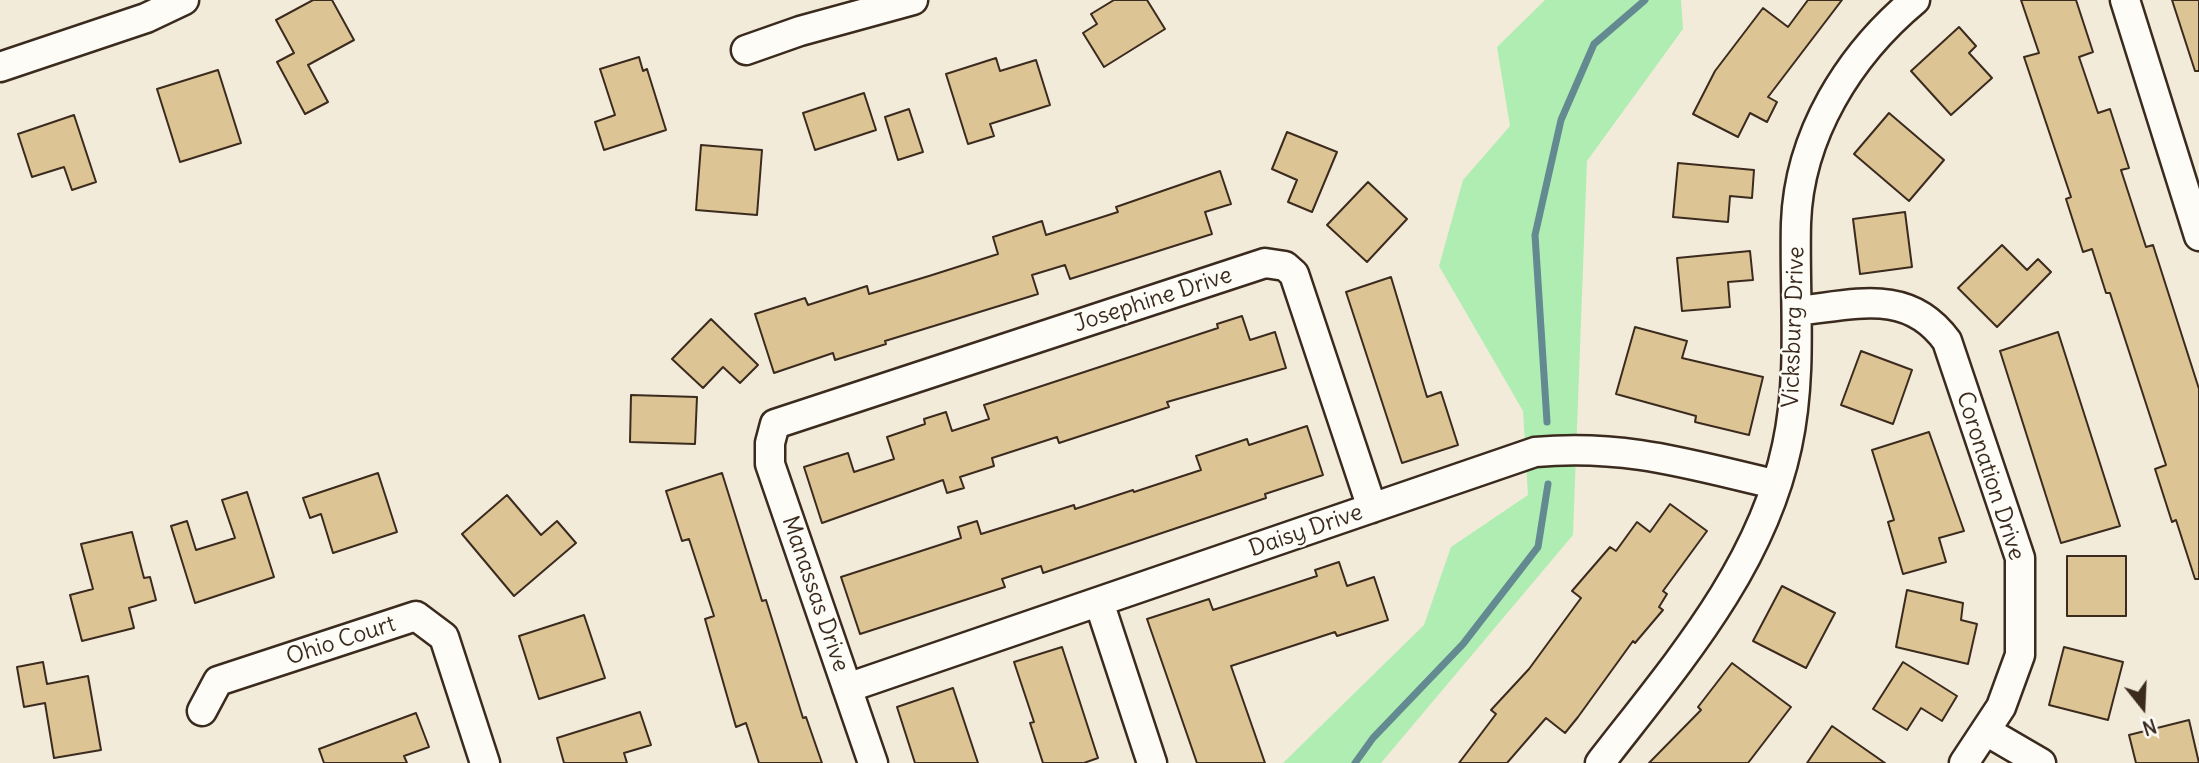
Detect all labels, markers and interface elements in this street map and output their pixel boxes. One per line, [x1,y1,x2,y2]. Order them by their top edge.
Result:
street label: Vicksburg Drive [1777,246,1811,408]
street label: Josephine Drive [1070,261,1236,339]
street label: Coronation Drive [1950,388,2030,564]
street label: Daisy Drive [1246,499,1366,563]
street label: Manassas Drive [776,513,854,675]
street label: Ohio Court [283,610,399,672]
north arrow [2108,672,2178,742]
text: N [2140,714,2159,740]

